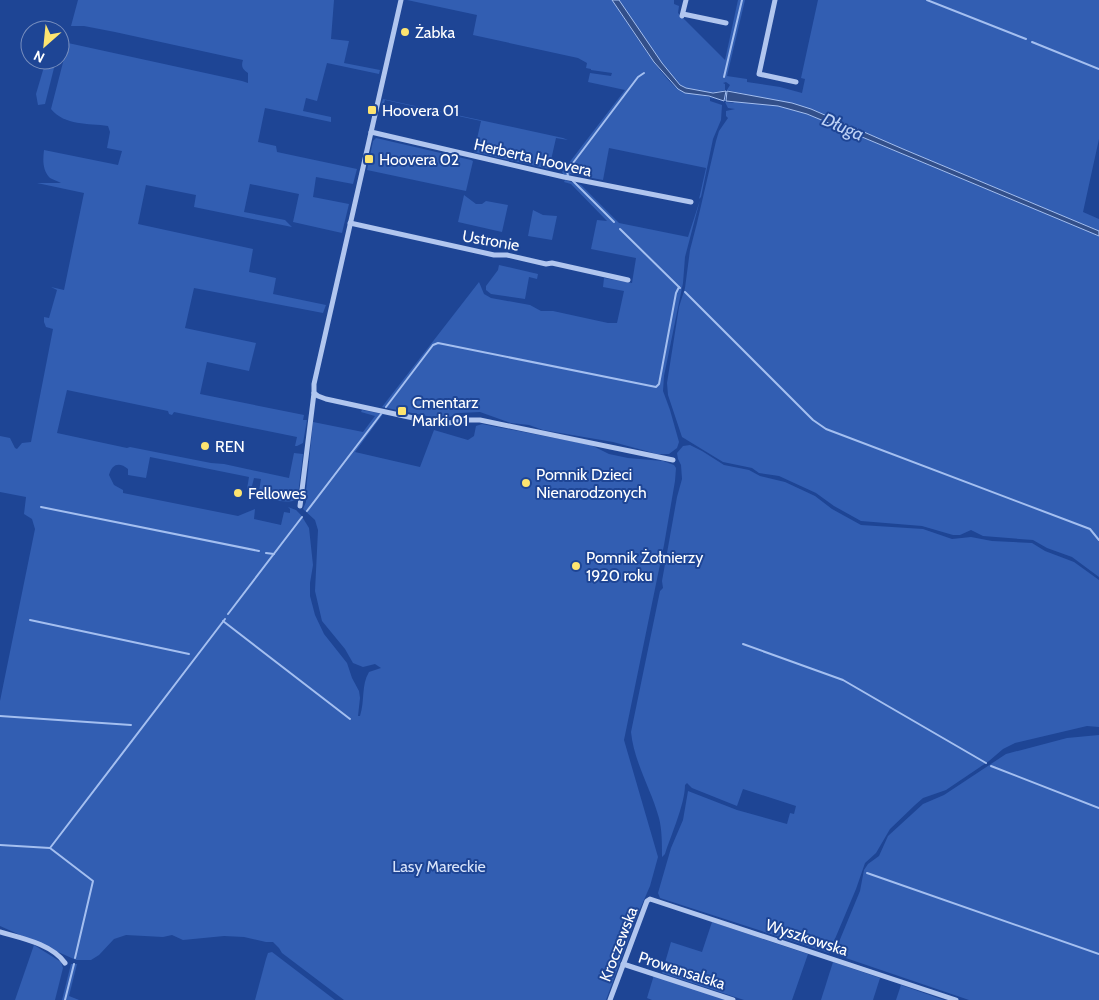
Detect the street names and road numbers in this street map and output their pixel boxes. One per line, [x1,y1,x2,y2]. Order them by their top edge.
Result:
street label: Herberta Hoovera [472,135,594,180]
street label: Ustronie [461,226,521,255]
street label: Kroczewska [596,904,642,984]
street label: Wyszkowska [763,915,851,960]
street label: Prowansalska [636,947,728,994]

